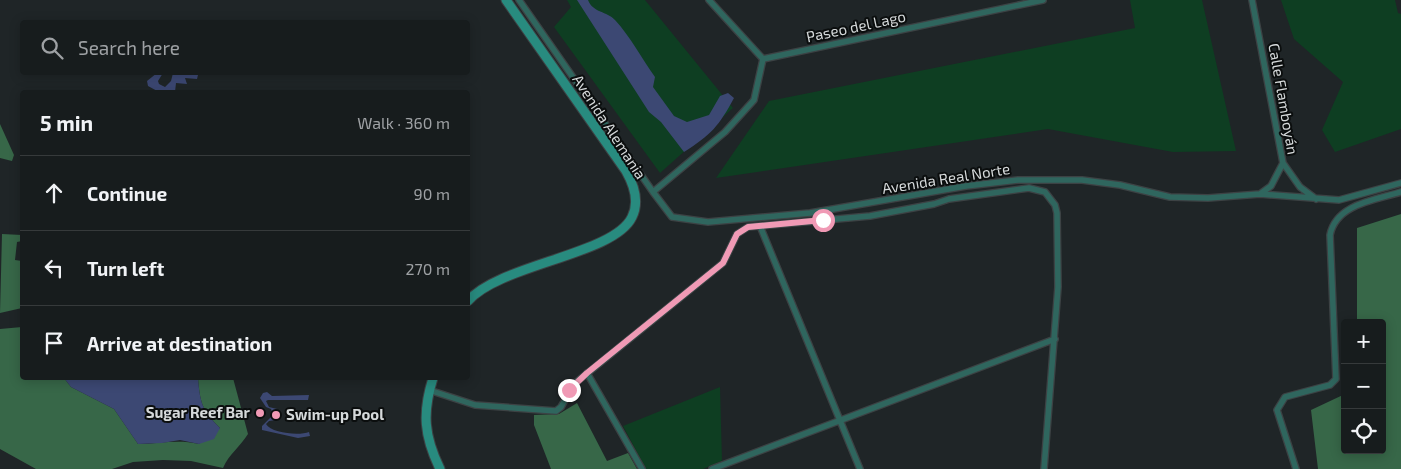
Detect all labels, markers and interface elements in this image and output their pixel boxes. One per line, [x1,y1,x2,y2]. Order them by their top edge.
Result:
street label: Paseo del Lago [804,7,907,45]
search box [20,20,470,75]
icon: search [38,34,66,62]
text: Search here [78,36,180,59]
street label: Calle Flamboyán [1265,42,1303,156]
street label: Avenida Alemania [569,71,650,182]
text: 5 min [40,110,93,135]
text: Walk · 360 m [357,113,450,132]
street label: Avenida Real Norte [881,159,1011,197]
icon: ahead [40,179,68,207]
text: Continue [87,182,167,205]
text: 90 m [414,184,450,203]
route start [812,209,835,232]
icon: left [40,254,68,282]
text: Turn left [87,257,164,280]
text: 270 m [406,259,450,278]
map controls [1341,319,1386,454]
button: + [1341,319,1386,364]
icon: arrive [40,329,68,357]
text: Arrive at destination [87,332,272,355]
button: − [1341,364,1386,409]
route end [558,379,581,402]
place label: Sugar Reef Bar [146,403,251,421]
place label: Swim-up Pool [286,405,384,423]
marker: Sugar Reef Bar [254,407,266,419]
marker: Swim-up Pool [270,409,282,421]
button: locate [1341,409,1386,454]

